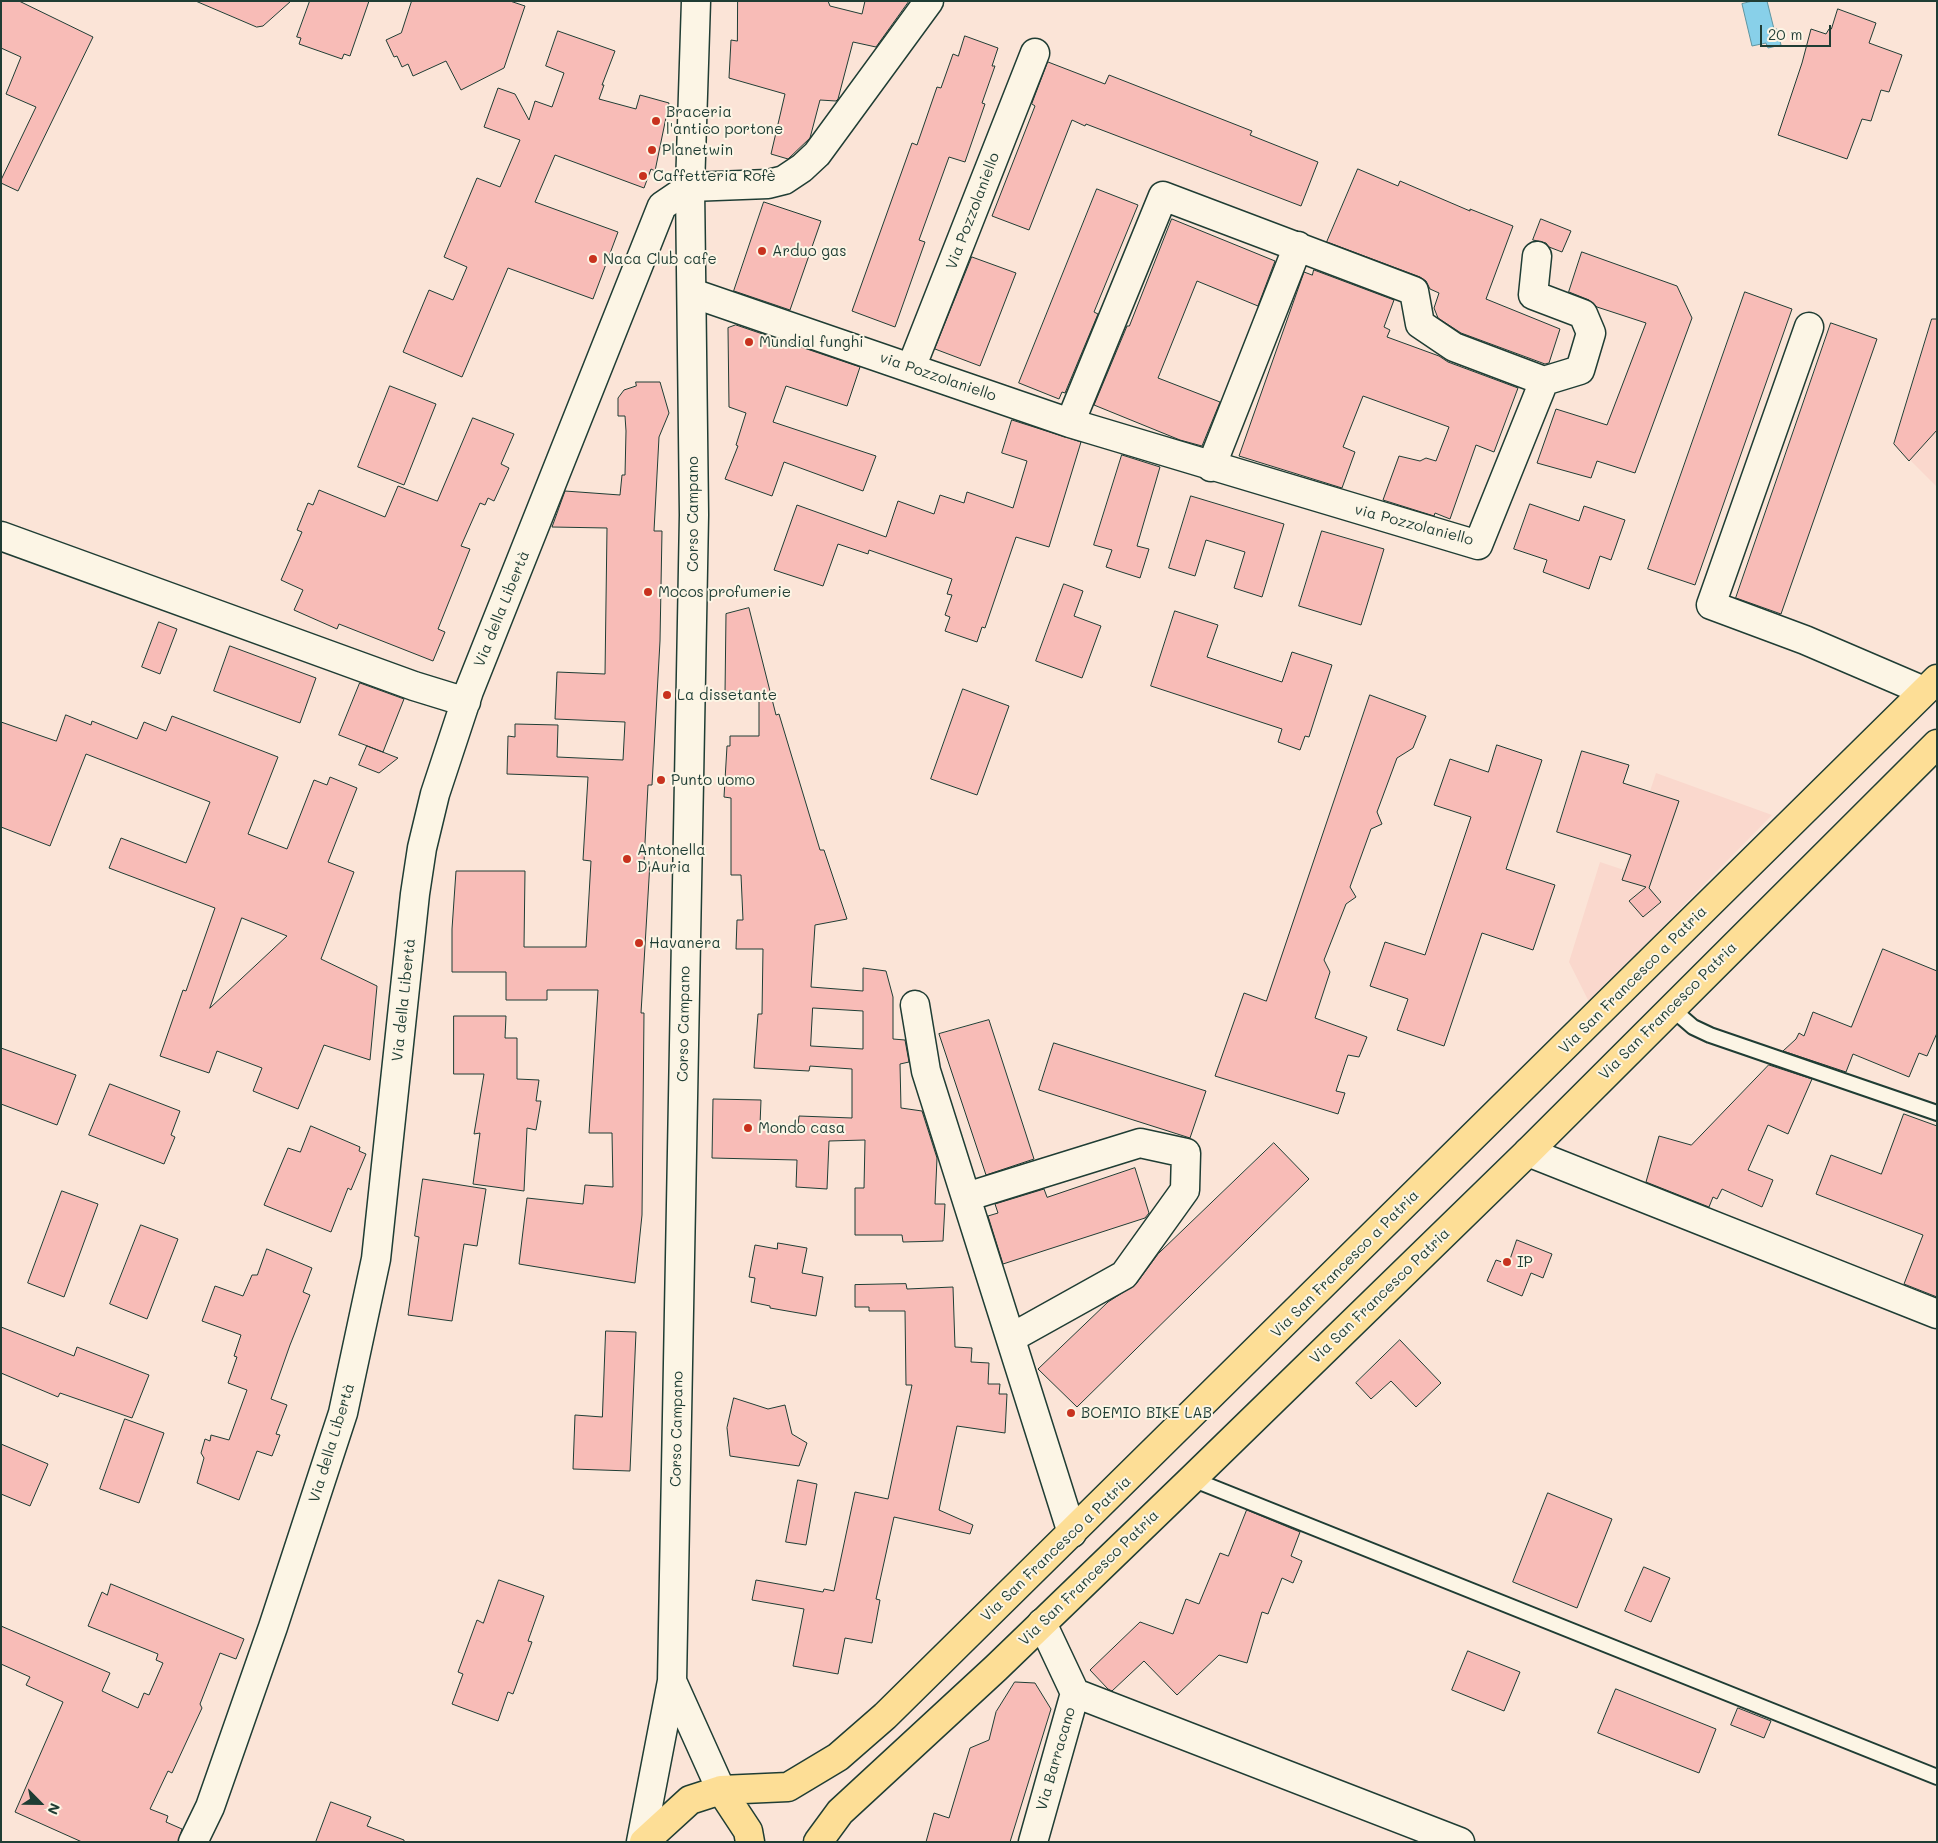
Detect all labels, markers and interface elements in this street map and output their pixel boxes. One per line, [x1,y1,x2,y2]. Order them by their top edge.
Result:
scale bar [1763,15,1834,47]
text: 20 m [1768,24,1802,44]
place label: Braceria l'antico portone [666,103,783,138]
marker: Braceria l'antico portone [650,115,662,127]
place label: Planetwin [662,141,733,159]
marker: Planetwin [646,144,658,156]
street label: Via Pozzolaniello [942,150,1004,272]
place label: Caffetteria Rofè [653,167,776,185]
marker: Caffetteria Rofè [637,170,649,182]
place label: Arduo gas [772,242,847,260]
marker: Arduo gas [756,245,768,257]
place label: Naca Club cafe [603,250,717,268]
marker: Naca Club cafe [587,253,599,265]
place label: Mundial funghi [759,333,864,351]
marker: Mundial funghi [743,336,755,348]
street label: via Pozzolaniello [877,349,999,405]
street label: Corso Campano [684,456,702,572]
street label: via Pozzolaniello [1353,501,1475,549]
street label: Via della Libertà [470,548,534,670]
place label: Mocos profumerie [658,583,791,601]
marker: Mocos profumerie [642,586,654,598]
place label: La dissetante [677,686,777,704]
marker: La dissetante [661,689,673,701]
place label: Punto uomo [671,771,755,789]
marker: Punto uomo [655,774,667,786]
place label: Antonella D'Auria [637,841,706,876]
marker: Antonella D'Auria [621,853,633,865]
street label: Via San Francesco a Patria [1555,902,1711,1058]
place label: Havanera [649,934,721,952]
marker: Havanera [633,937,645,949]
street label: Via della Libertà [389,938,419,1062]
street label: Via San Francesco Patria [1595,938,1741,1084]
street label: Corso Campano [674,966,694,1082]
place label: Mondo casa [758,1119,845,1137]
marker: Mondo casa [742,1122,754,1134]
street label: Via San Francesco a Patria [1267,1186,1423,1342]
street label: Via San Francesco Patria [1306,1224,1454,1368]
place label: IP [1517,1253,1533,1271]
marker: IP [1501,1256,1513,1268]
street label: Corso Campano [667,1371,687,1487]
street label: Via della Libertà [305,1381,359,1505]
place label: BOEMIO BIKE LAB [1081,1404,1212,1422]
marker: BOEMIO BIKE LAB [1065,1407,1077,1419]
street label: Via San Francesco a Patria [977,1473,1135,1625]
street label: Via San Francesco Patria [1015,1506,1163,1650]
street label: Via Barracano [1033,1705,1079,1813]
north arrow [15,1778,65,1828]
text: N [43,1800,65,1818]

